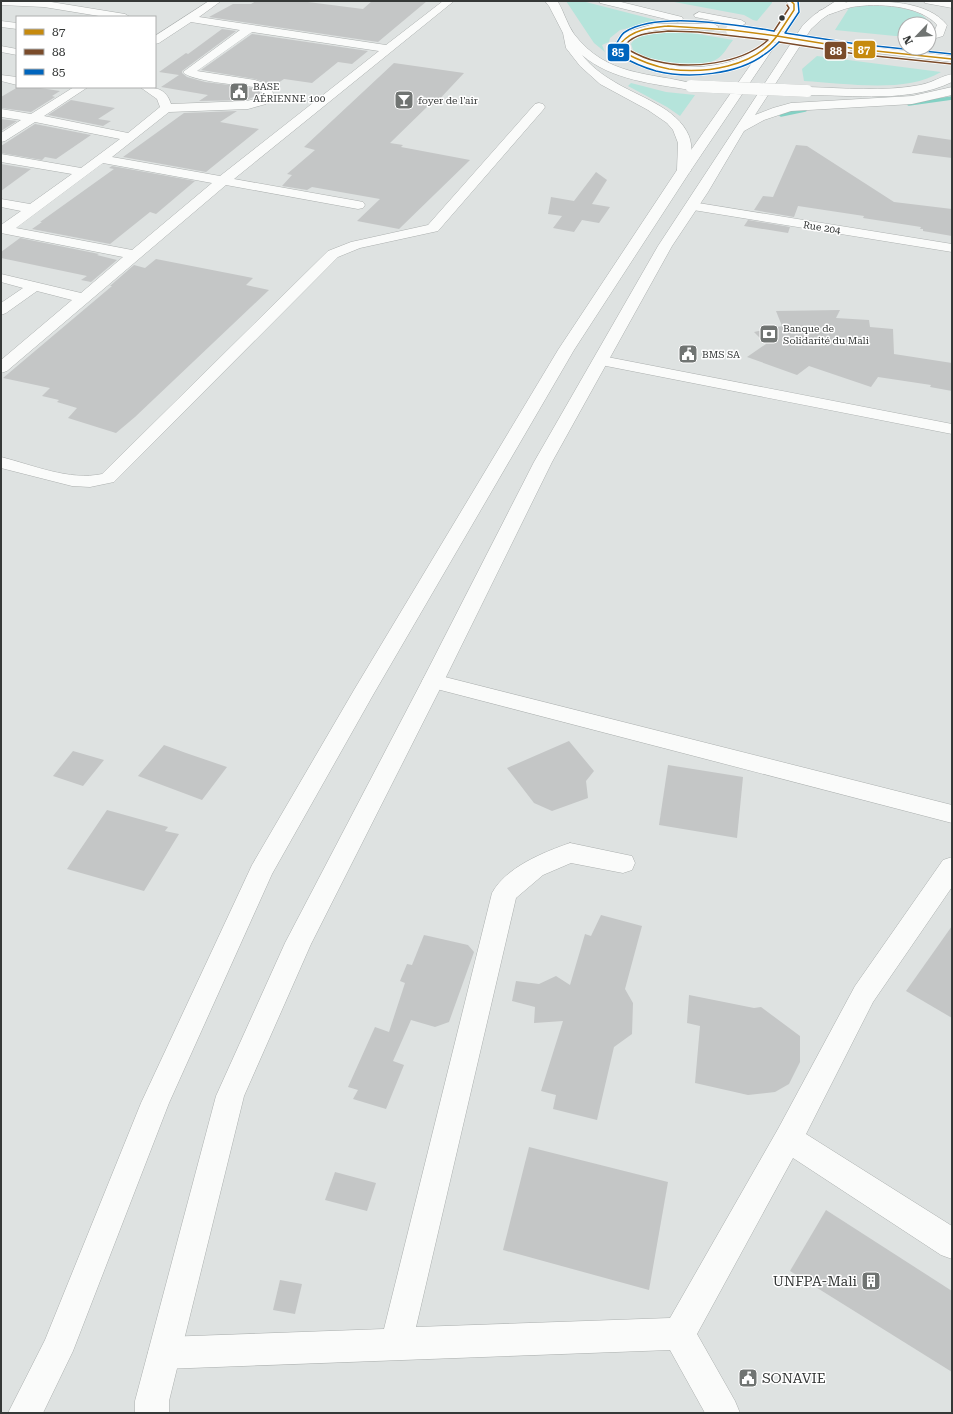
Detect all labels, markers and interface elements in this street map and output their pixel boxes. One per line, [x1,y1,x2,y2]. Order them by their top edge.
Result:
unlabelled marker [777,13,787,23]
legend [16,16,156,88]
north arrow [897,16,937,56]
text: 87 [52,25,66,39]
text: N [900,33,916,47]
line badge: 87 [853,40,876,59]
line badge: 88 [824,41,847,60]
line badge: 85 [607,43,630,62]
text: 87 [858,44,870,57]
text: 88 [52,45,66,59]
text: 88 [830,45,842,58]
text: 85 [612,46,624,59]
text: 85 [52,65,66,79]
public building icon: BASE AÉRIENNE 100 [228,81,250,103]
place label: BASE AÉRIENNE 100 [253,81,326,104]
bar icon: foyer de l'air [393,89,415,111]
place label: foyer de l'air [418,95,478,106]
street label: Rue 204 [802,219,842,236]
bank icon: Banque de Solidarité du Mali [758,323,780,345]
place label: Banque de Solidarité du Mali [783,323,869,346]
public building icon: BMS SA [677,343,699,365]
place label: BMS SA [702,349,740,360]
building icon: UNFPA-Mali [860,1270,882,1292]
place label: UNFPA-Mali [773,1273,858,1289]
public building icon: SONAVIE [737,1367,759,1389]
place label: SONAVIE [762,1370,826,1386]

